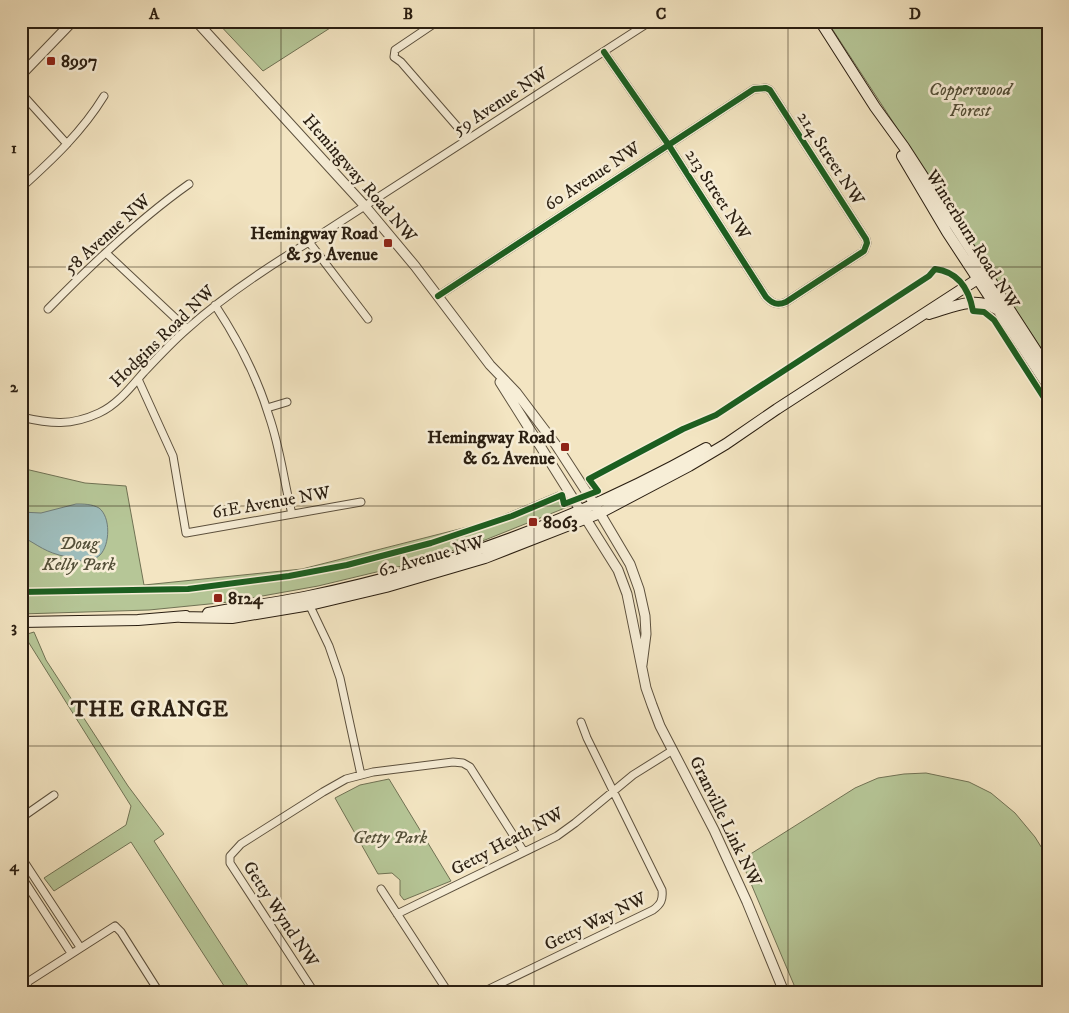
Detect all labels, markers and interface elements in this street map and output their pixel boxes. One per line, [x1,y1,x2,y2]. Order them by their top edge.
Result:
text: A [148,4,160,24]
text: B [403,4,413,24]
text: C [656,4,666,24]
text: D [909,4,921,24]
place label: 8997 [61,51,97,73]
marker: 8997 [45,55,57,67]
street label: 59 Avenue NW [449,63,553,141]
park label: Copperwood Forest [929,79,1014,122]
street label: 214 Street NW [792,108,869,210]
street label: Hemingway Road NW [298,110,421,248]
street label: 60 Avenue NW [540,137,645,216]
text: 1 [11,138,17,158]
street label: 213 Street NW [680,145,755,244]
street label: Winterburn Road NW [920,165,1024,314]
street label: 58 Avenue NW [60,190,156,279]
place label: Hemingway Road & 59 Avenue [250,223,379,266]
marker: Hemingway Road & 59 Avenue [382,237,394,249]
street label: Hodgins Road NW [106,281,220,392]
text: 2 [10,377,19,397]
place label: Hemingway Road & 62 Avenue [427,427,556,470]
marker: Hemingway Road & 62 Avenue [559,441,571,453]
street label: 61E Avenue NW [210,482,332,524]
place label: 8063 [543,512,578,534]
marker: 8063 [527,516,539,528]
street label: 62 Avenue NW [376,531,487,583]
park label: Doug Kelly Park [42,533,116,576]
place label: 8124 [228,588,263,610]
marker: 8124 [212,592,224,604]
text: 3 [11,617,17,637]
district label: THE GRANGE [70,696,229,723]
street label: Granville Link NW [684,753,766,891]
street label: Getty Heath NW [447,803,568,881]
park label: Getty Park [353,827,428,849]
text: 4 [8,856,19,876]
street label: Getty Wynd NW [238,857,323,972]
street label: Getty Way NW [541,888,650,956]

